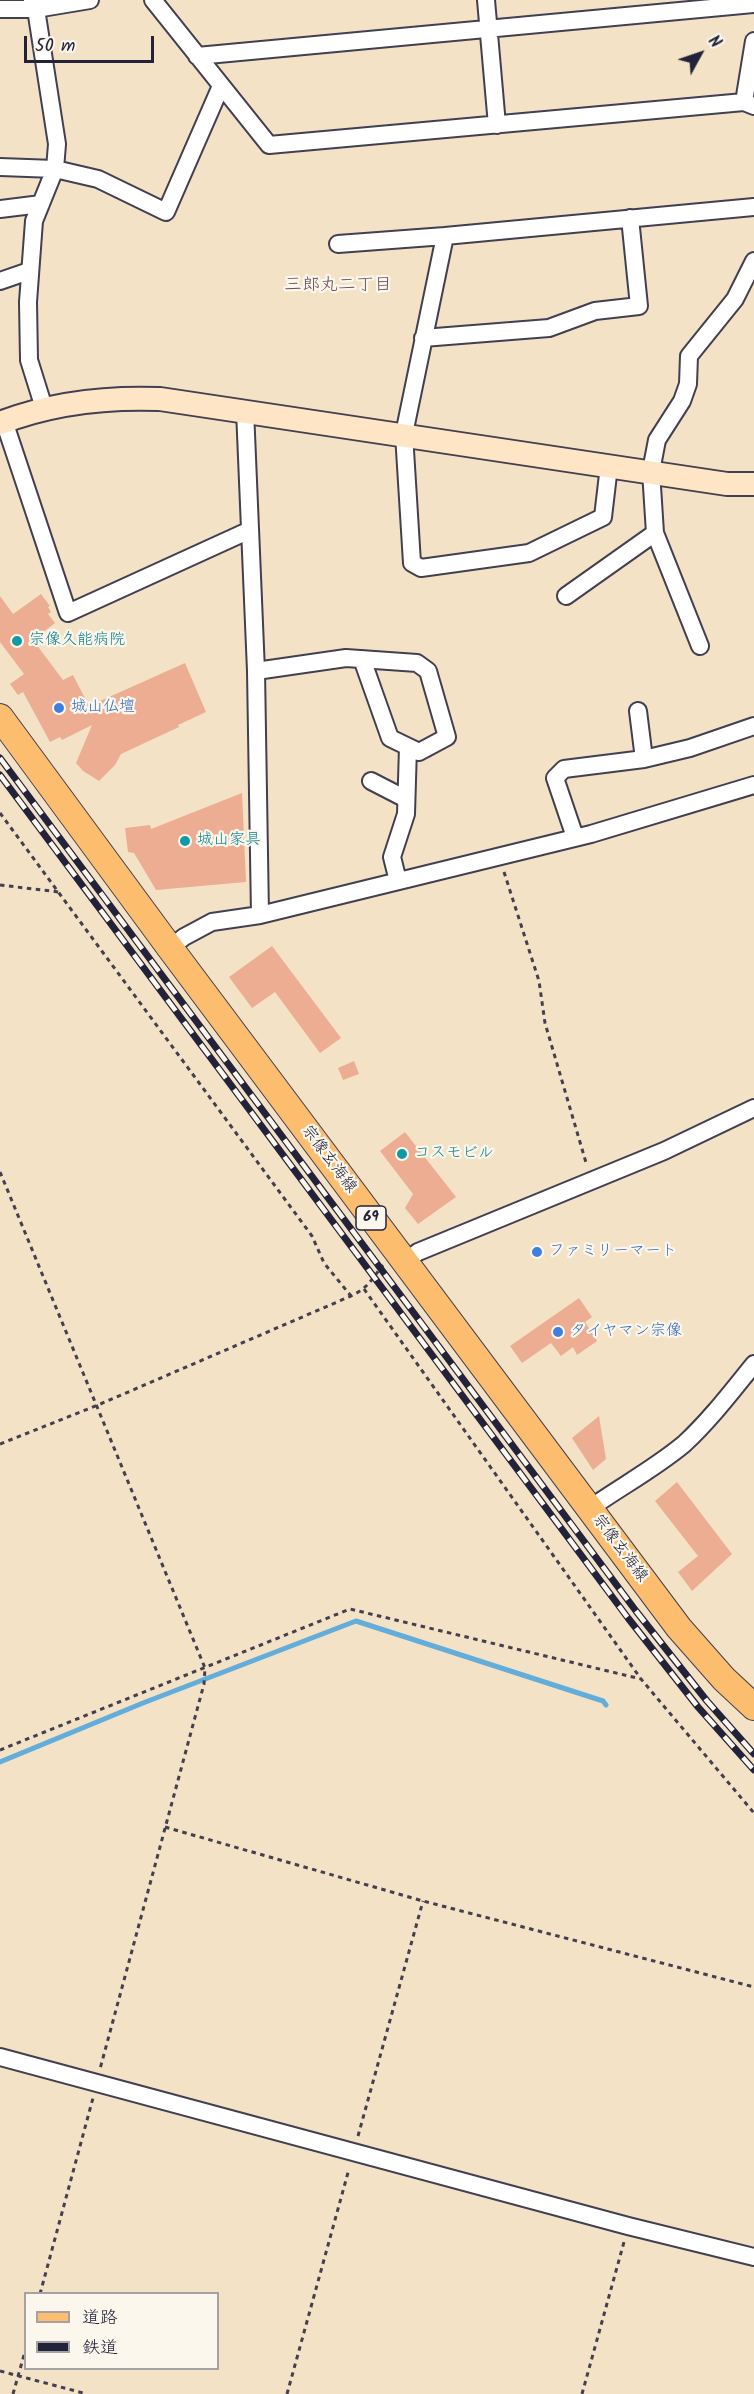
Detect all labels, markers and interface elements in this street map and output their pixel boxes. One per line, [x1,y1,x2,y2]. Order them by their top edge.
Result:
scale bar [27,24,158,62]
north arrow [670,24,730,84]
text: N [701,30,727,54]
text: 50 m [35,32,75,61]
district label: 三郎丸二丁目 [284,276,392,298]
place label: 宗像久能病院 [29,631,125,651]
marker: 宗像久能病院 [10,634,24,648]
place label: 城山仏壇 [71,698,135,718]
marker: 城山仏壇 [52,701,66,715]
place label: 城山家具 [197,831,261,851]
marker: 城山家具 [178,834,192,848]
street label: 宗像玄海線 [296,1122,360,1198]
place label: コスモビル [414,1144,494,1164]
marker: コスモビル [395,1147,409,1161]
road number: 69 [356,1206,386,1230]
place label: ファミリーマート [549,1242,677,1262]
marker: ファミリーマート [530,1245,544,1259]
place label: タイヤマン宗像 [570,1322,682,1342]
marker: タイヤマン宗像 [551,1325,565,1339]
street label: 宗像玄海線 [587,1511,651,1587]
legend [24,2292,219,2370]
text: 道路 [82,2304,118,2333]
text: 鉄道 [82,2334,118,2363]

